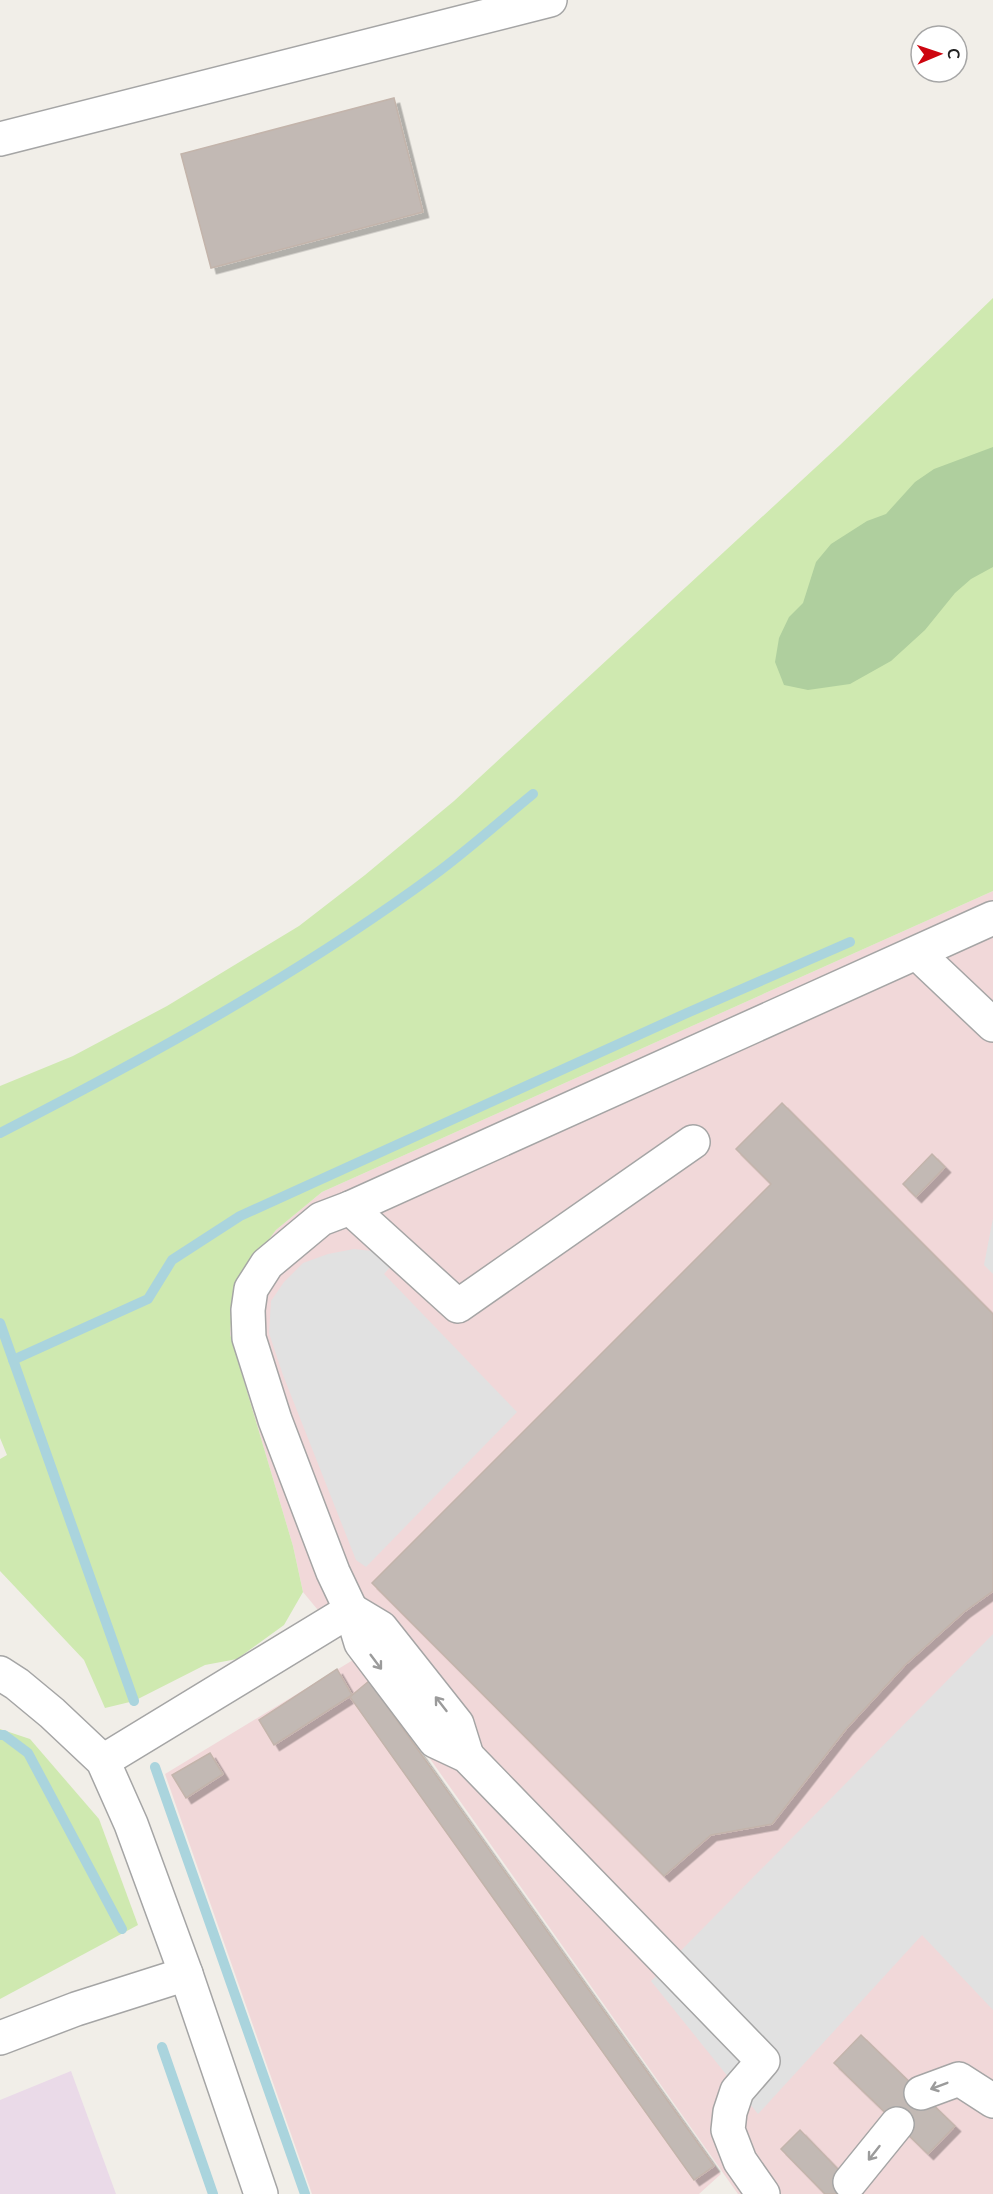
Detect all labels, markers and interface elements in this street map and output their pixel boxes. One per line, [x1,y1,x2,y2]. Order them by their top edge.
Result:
north arrow [909,24,969,84]
text: С [945,48,964,59]
one-way arrow [369,1654,382,1670]
one-way arrow [435,1696,448,1712]
one-way arrow [931,2082,949,2093]
one-way arrow [867,2145,880,2161]

